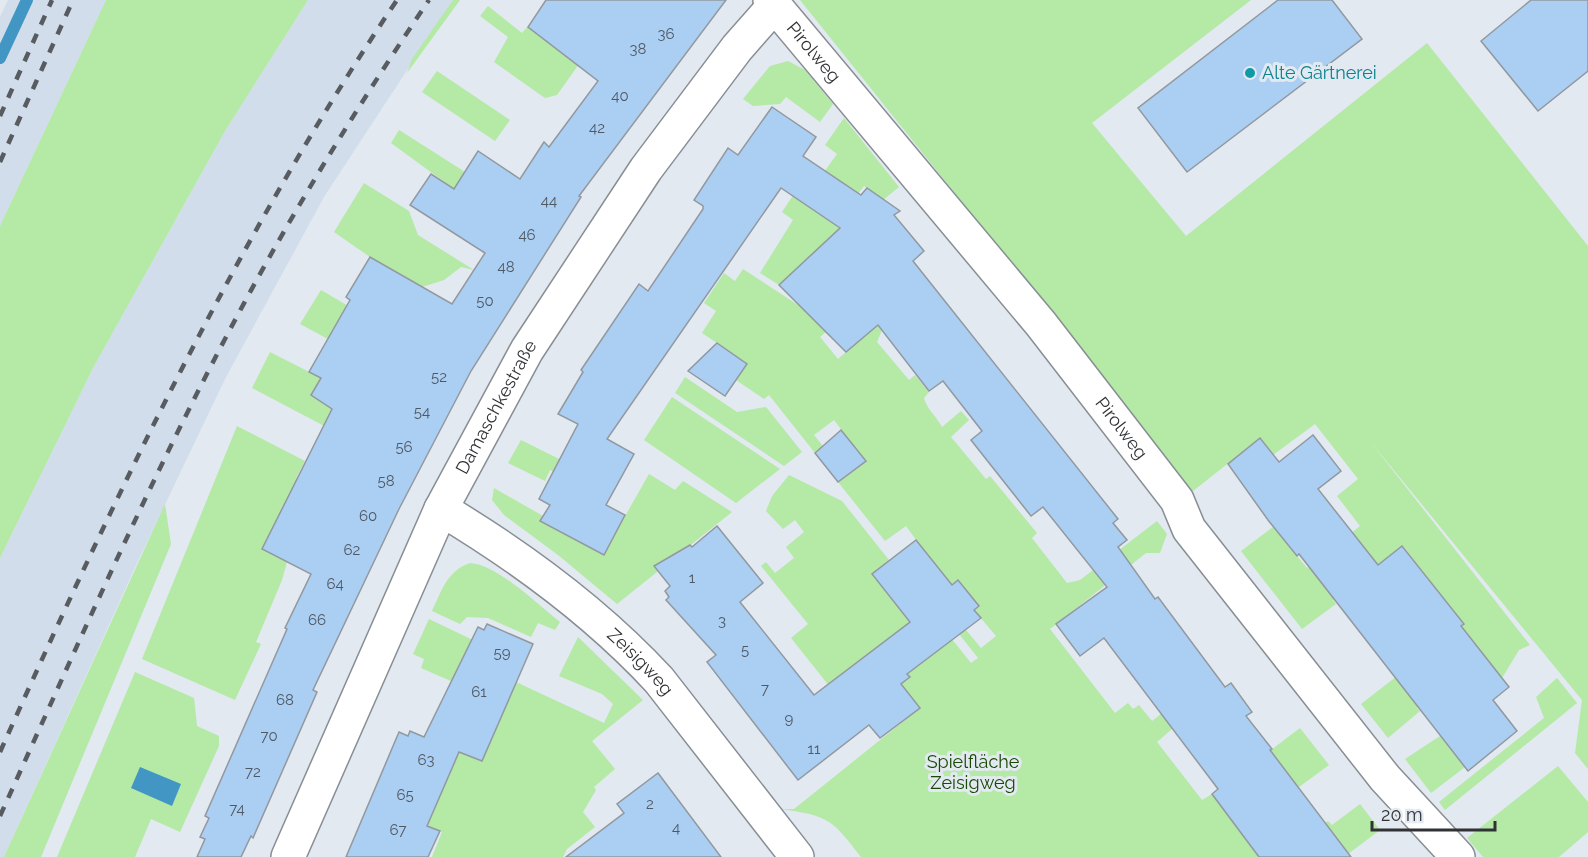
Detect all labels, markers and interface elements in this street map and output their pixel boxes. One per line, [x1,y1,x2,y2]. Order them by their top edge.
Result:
street label: Pirolweg [783,17,845,86]
house number: 36 [657,25,675,43]
house number: 38 [630,40,647,58]
place label: Alte Gärtnerei [1262,62,1377,83]
marker: Alte Gärtnerei [1243,66,1257,80]
house number: 40 [611,87,629,105]
house number: 42 [589,119,605,137]
house number: 44 [541,192,557,210]
house number: 46 [518,226,536,244]
house number: 48 [497,258,515,276]
house number: 50 [476,292,494,310]
street label: Damaschkestraße [451,336,541,477]
house number: 52 [431,368,447,386]
street label: Pirolweg [1091,393,1152,463]
house number: 54 [414,403,430,421]
house number: 56 [395,438,413,456]
house number: 58 [377,472,395,490]
house number: 60 [359,507,377,525]
house number: 62 [344,541,361,559]
house number: 1 [689,569,696,587]
house number: 64 [326,575,344,593]
house number: 66 [308,611,326,629]
house number: 3 [718,612,726,630]
street label: Zeisigweg [603,624,678,699]
house number: 5 [741,641,749,659]
house number: 59 [494,644,511,662]
house number: 7 [761,680,769,698]
house number: 61 [471,683,487,701]
house number: 68 [276,691,294,709]
house number: 9 [785,710,794,728]
house number: 70 [260,727,278,745]
house number: 11 [808,740,821,758]
house number: 63 [417,751,435,769]
park label: Spielfläche Zeisigweg [927,751,1020,793]
house number: 72 [245,763,261,781]
house number: 65 [396,786,414,804]
scale bar [1372,794,1495,832]
house number: 2 [646,795,654,813]
house number: 74 [229,800,245,818]
text: 20 m [1381,804,1423,825]
house number: 4 [672,819,680,837]
house number: 67 [389,821,407,839]

